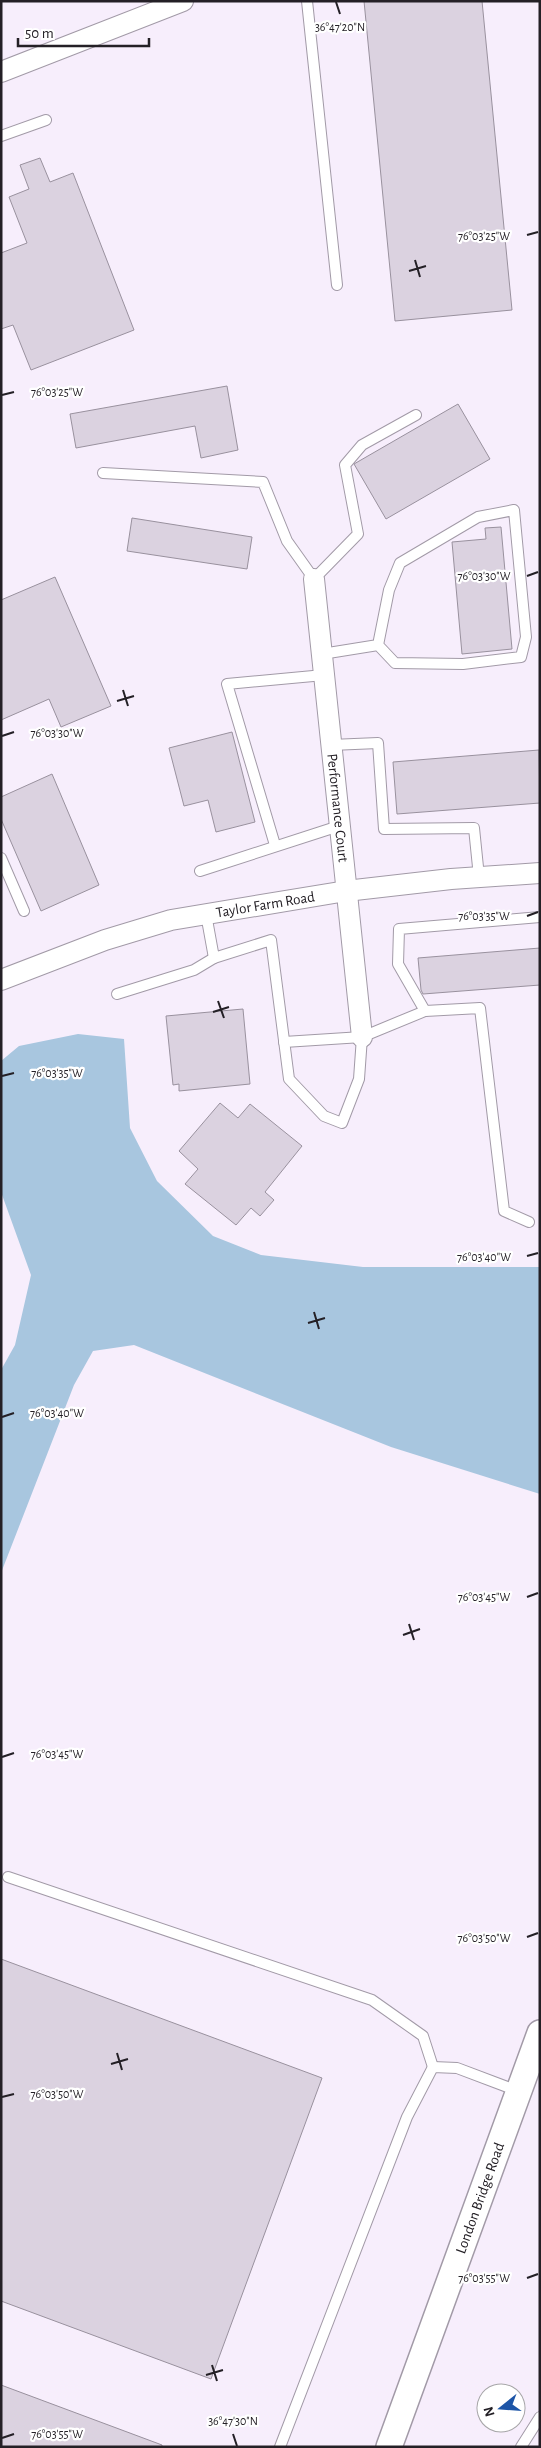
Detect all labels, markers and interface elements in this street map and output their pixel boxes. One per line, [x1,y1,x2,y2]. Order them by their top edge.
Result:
scale bar [18,15,149,47]
text: 36°47'20"N [315,21,365,33]
text: 50 m [25,26,54,41]
text: 76°03'25"W [458,230,510,242]
text: 76°03'25"W [31,386,83,398]
text: 76°03'30"W [458,570,511,582]
text: 76°03'30"W [31,727,84,739]
street label: Performance Court [324,753,351,863]
street label: Taylor Farm Road [215,889,316,920]
text: 76°03'35"W [458,910,510,922]
text: 76°03'35"W [31,1067,83,1079]
text: 76°03'40"W [457,1251,511,1263]
text: 76°03'40"W [30,1407,84,1419]
text: 76°03'45"W [458,1591,511,1603]
text: 76°03'45"W [31,1748,84,1760]
text: 76°03'50"W [457,1932,511,1944]
text: 76°03'50"W [30,2088,84,2100]
street label: London Bridge Road [453,2140,507,2256]
text: 76°03'55"W [458,2272,510,2284]
north arrow [476,2383,526,2433]
text: N [481,2405,498,2418]
text: 36°47'30"N [208,2415,258,2427]
text: 76°03'55"W [31,2428,83,2440]

